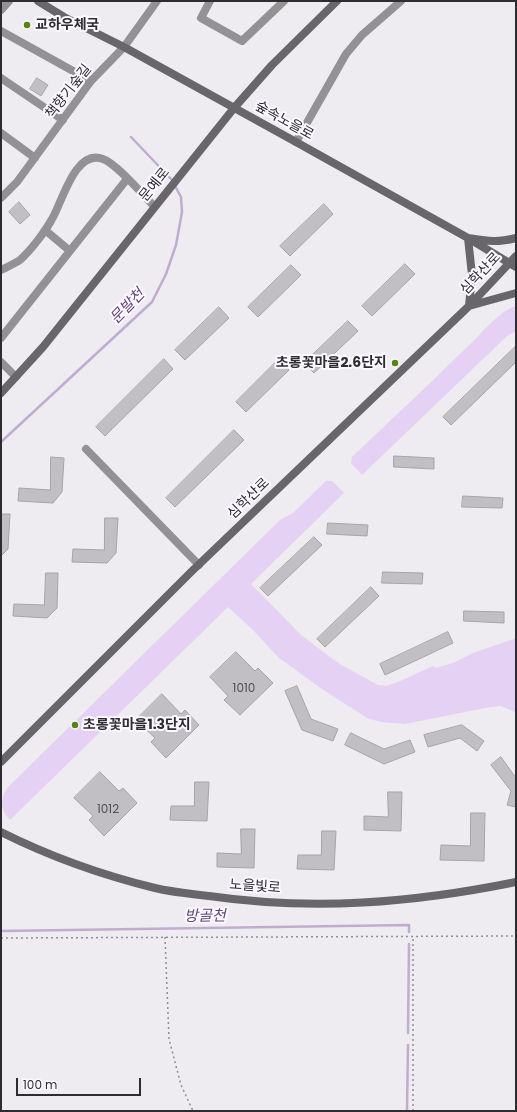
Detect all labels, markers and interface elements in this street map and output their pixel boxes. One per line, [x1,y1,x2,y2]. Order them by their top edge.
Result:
place label: 교하우체국 [35,17,99,33]
marker: 교하우체국 [22,20,32,30]
street label: 책향기숲길 [43,61,95,123]
street label: 숲속노을로 [252,98,316,144]
street label: 문예로 [136,165,174,205]
street label: 심학산로 [457,249,505,299]
water label: 문발천 [107,286,149,328]
place label: 초롱꽃마을2.6단지 [276,355,387,371]
marker: 초롱꽃마을2.6단지 [390,358,400,368]
street label: 심학산로 [225,475,273,523]
house number: 1010 [233,682,255,696]
place label: 초롱꽃마을1.3단지 [83,717,191,733]
marker: 초롱꽃마을1.3단지 [70,720,80,730]
house number: 1012 [97,803,119,817]
street label: 노을빛로 [229,877,281,897]
water label: 방골천 [184,908,226,926]
scale bar [18,1070,143,1096]
text: 100 m [23,1076,57,1093]

